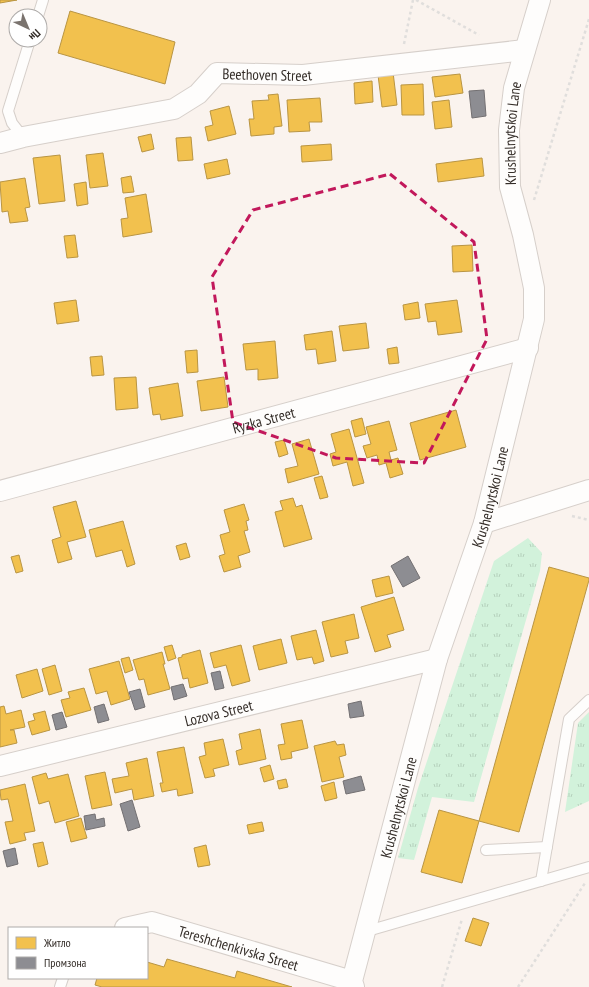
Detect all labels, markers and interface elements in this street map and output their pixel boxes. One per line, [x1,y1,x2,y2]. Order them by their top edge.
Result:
north arrow [8,8,48,48]
text: Пн [26,26,44,44]
street label: Beethoven Street [222,64,313,85]
street label: Krushelnytskoi Lane [499,79,525,185]
street label: Ryzka Street [230,402,297,437]
street label: Krushelnytskoi Lane [467,444,512,550]
street label: Lozova Street [182,695,255,730]
street label: Krushelnytskoi Lane [375,755,420,860]
street label: Tereshchenkivska Street [176,921,301,974]
legend [8,927,148,979]
text: Житло [43,935,71,950]
text: Промзона [44,955,87,970]

